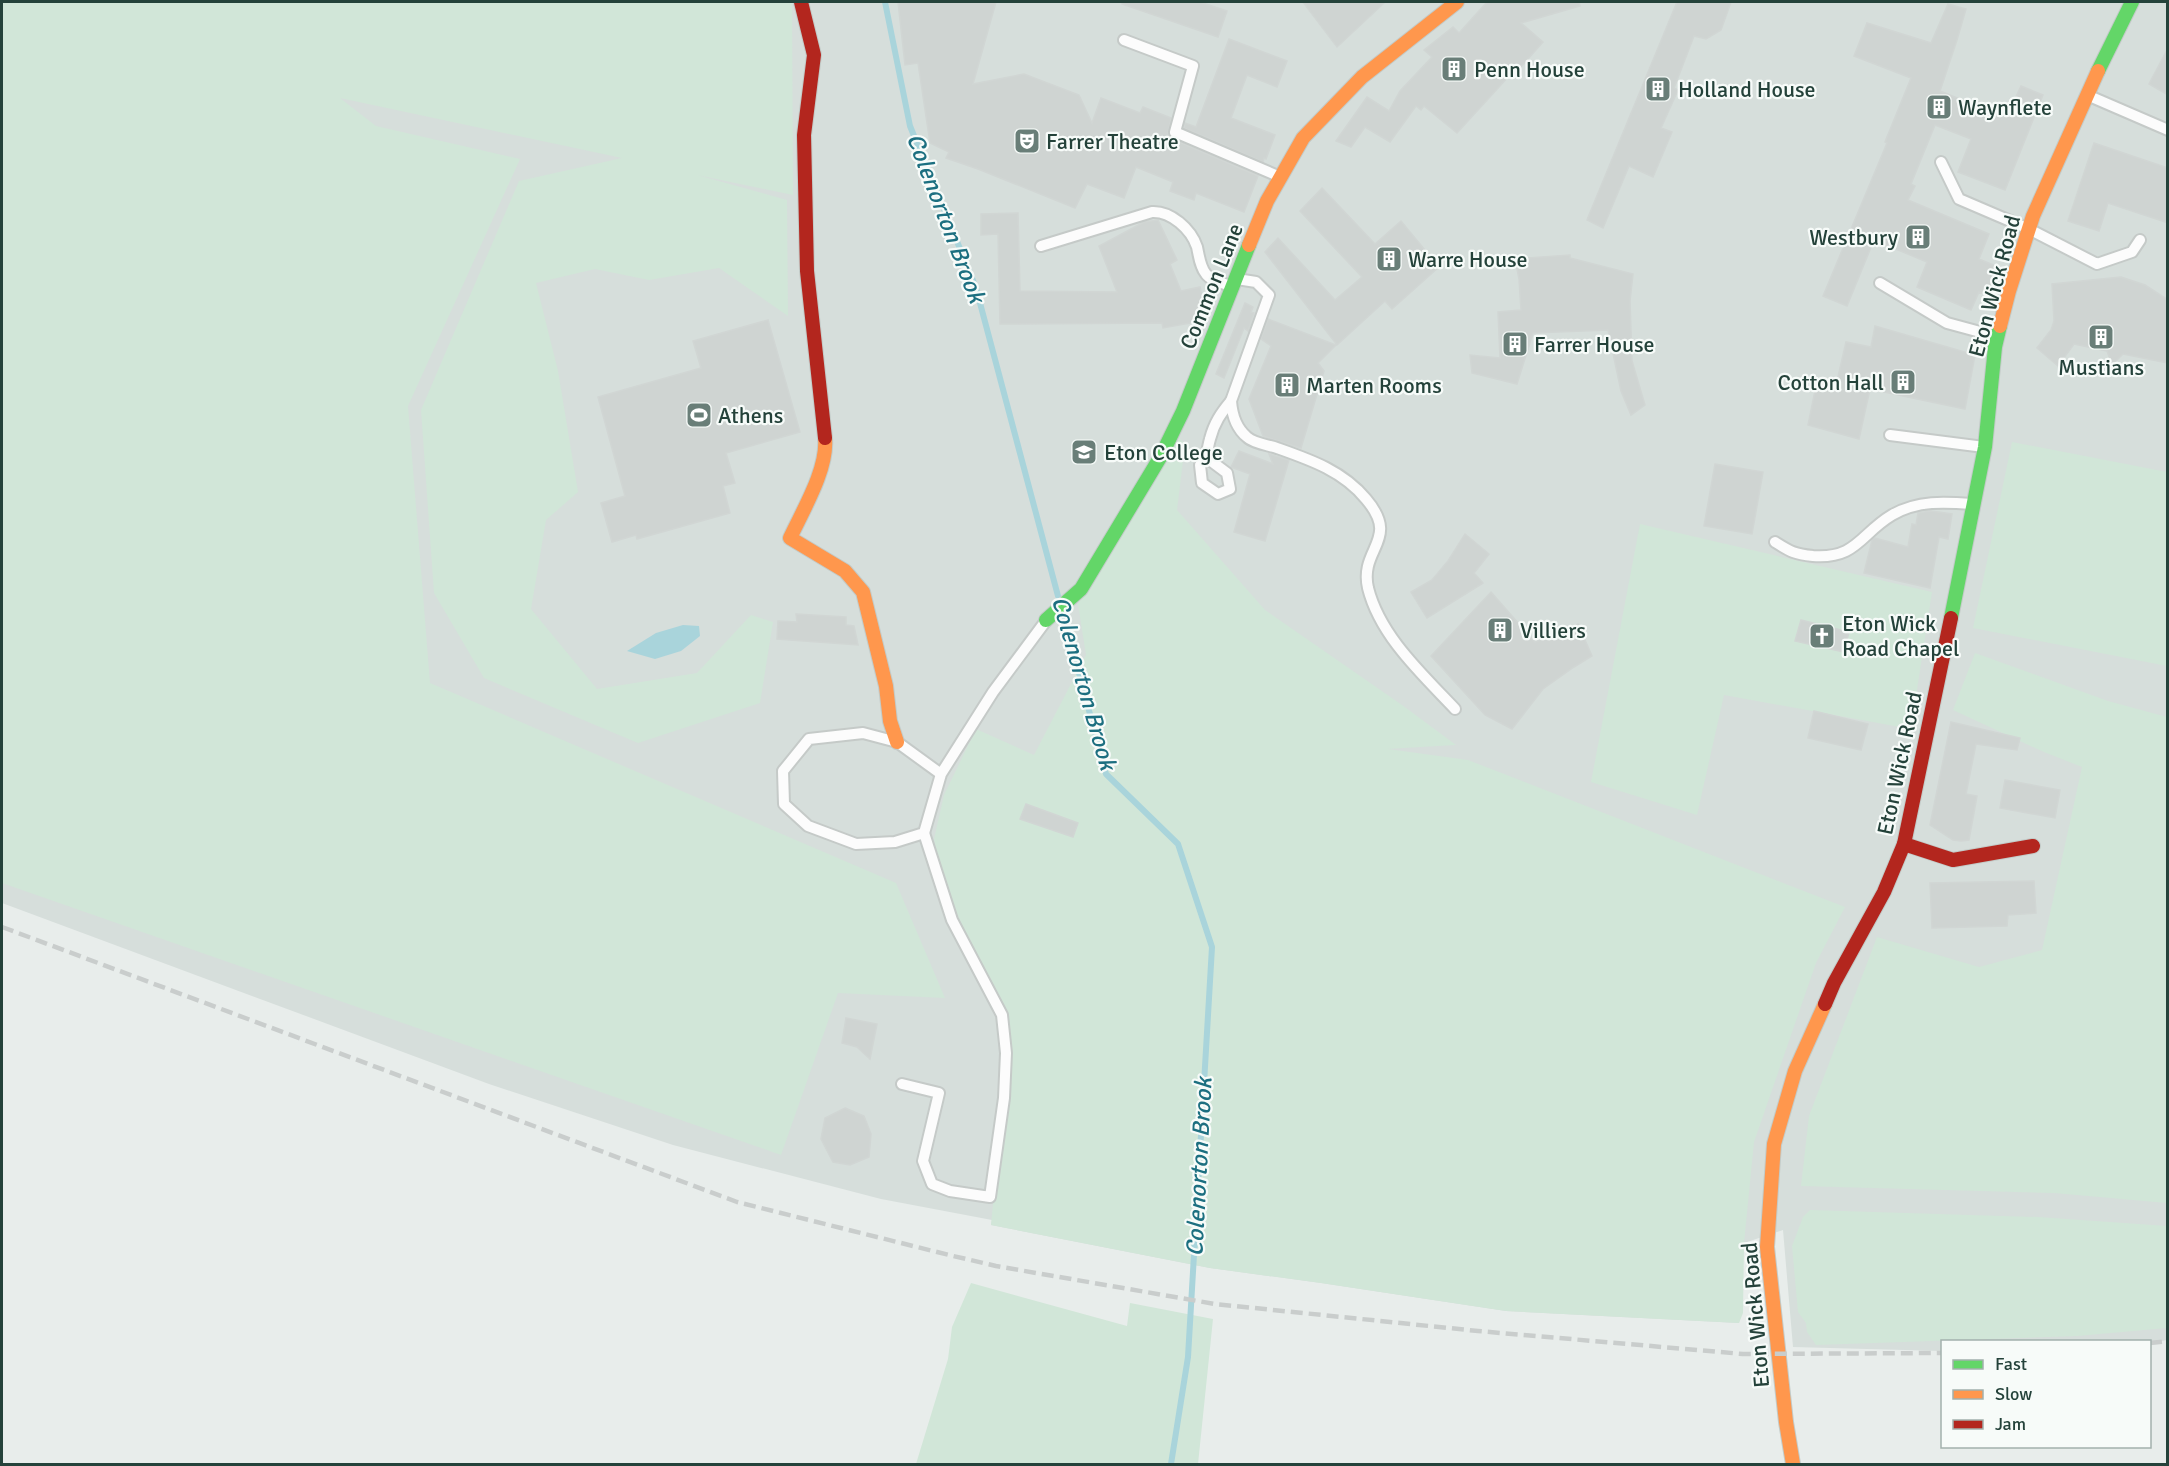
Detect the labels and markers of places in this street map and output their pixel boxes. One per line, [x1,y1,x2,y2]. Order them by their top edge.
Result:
building icon: Penn House [1439,54,1469,84]
place label: Penn House [1474,56,1585,83]
building icon: Holland House [1643,74,1673,104]
place label: Holland House [1678,76,1816,103]
building icon: Waynflete [1924,92,1954,122]
place label: Waynflete [1958,94,2052,121]
theatre icon: Farrer Theatre [1012,126,1042,156]
place label: Farrer Theatre [1046,128,1179,155]
building icon: Westbury [1903,222,1933,252]
place label: Westbury [1809,224,1899,251]
building icon: Warre House [1374,244,1404,274]
place label: Warre House [1408,246,1528,273]
building icon: Mustians [2086,322,2116,352]
building icon: Farrer House [1500,329,1530,359]
place label: Farrer House [1534,331,1655,358]
place label: Mustians [2058,354,2144,381]
building icon: Cotton Hall [1888,367,1918,397]
place label: Cotton Hall [1777,369,1884,396]
building icon: Marten Rooms [1272,370,1302,400]
place label: Marten Rooms [1306,372,1442,399]
sports icon: Athens [684,400,714,430]
place label: Athens [718,402,783,429]
school or university icon: Eton College [1069,437,1099,467]
place label: Eton College [1104,439,1223,466]
place label: Eton Wick Road Chapel [1842,610,1959,662]
building icon: Villiers [1485,615,1515,645]
place label: Villiers [1520,617,1586,644]
church icon: Eton Wick Road Chapel [1807,621,1837,651]

